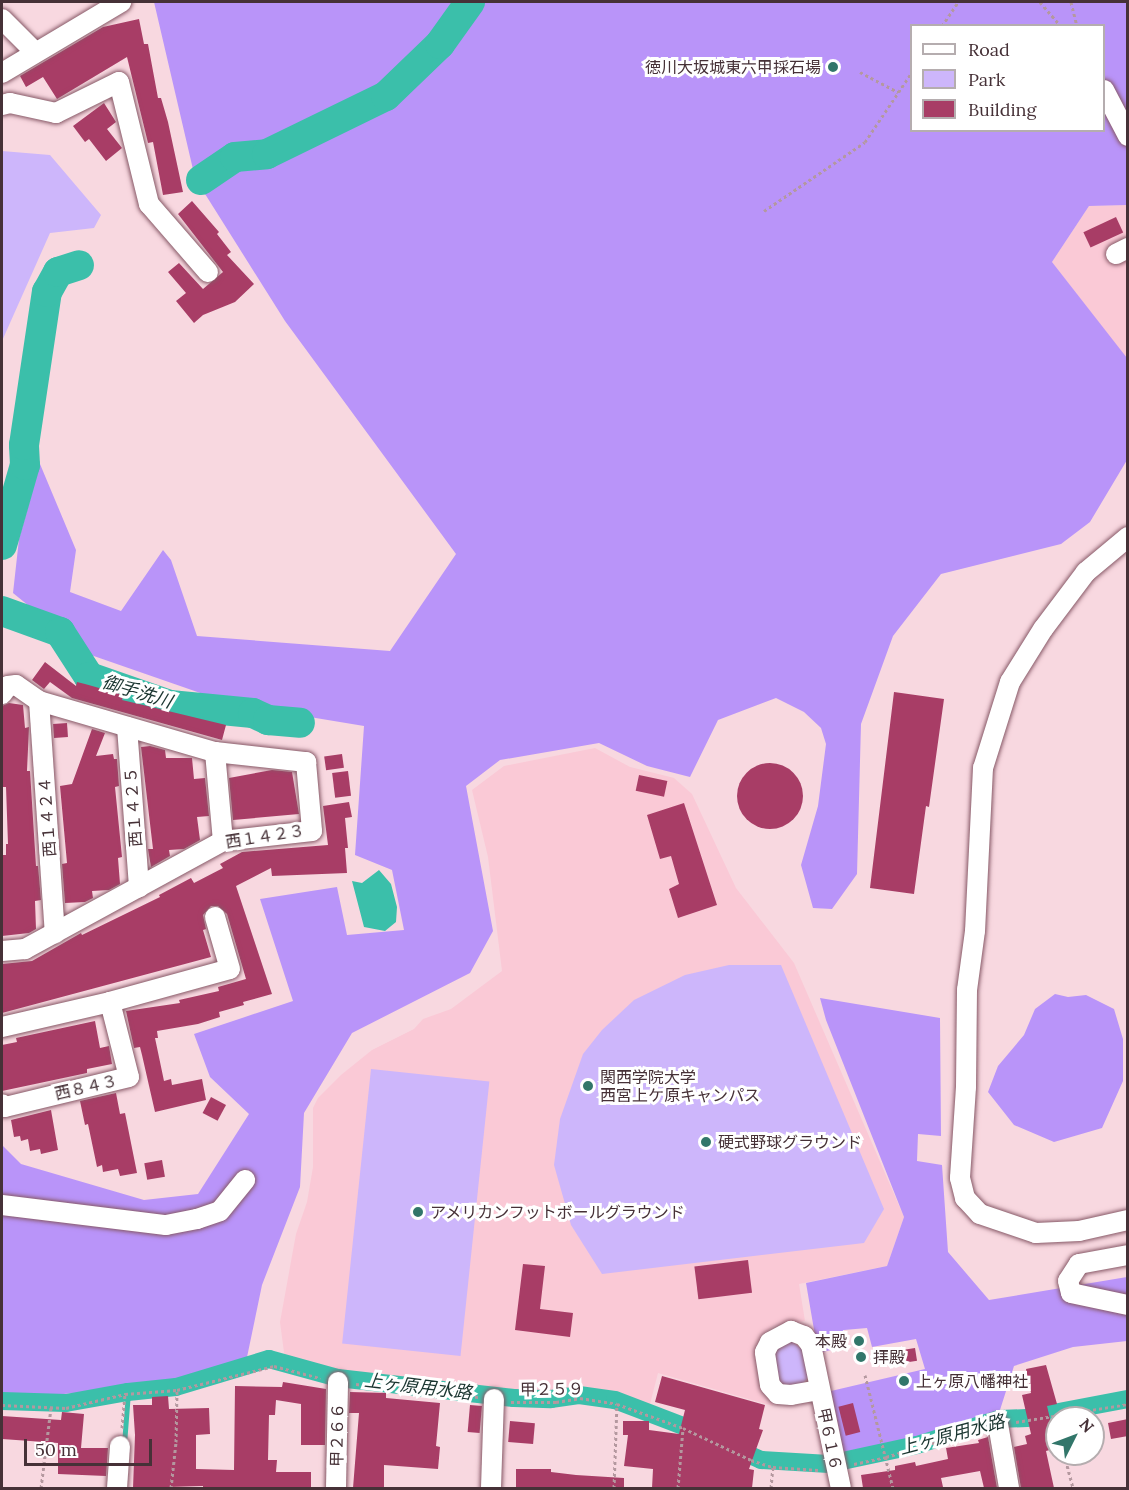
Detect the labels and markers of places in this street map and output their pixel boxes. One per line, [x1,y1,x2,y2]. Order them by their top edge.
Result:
place label: 徳川大坂城東六甲採石場 [645,57,821,77]
marker: 徳川大坂城東六甲採石場 [826,60,840,74]
place label: 関西学院大学 西宮上ケ原キャンパス [600,1067,760,1105]
marker: 関西学院大学 西宮上ケ原キャンパス [581,1079,595,1093]
place label: 硬式野球グラウンド [718,1132,862,1152]
marker: 硬式野球グラウンド [699,1135,713,1149]
place label: アメリカンフットボールグラウンド [430,1202,686,1222]
marker: アメリカンフットボールグラウンド [411,1205,425,1219]
place label: 本殿 [815,1331,847,1351]
marker: 本殿 [852,1334,866,1348]
place label: 拝殿 [873,1347,905,1367]
marker: 拝殿 [854,1350,868,1364]
place label: 上ヶ原八幡神社 [916,1371,1028,1391]
marker: 上ヶ原八幡神社 [897,1374,911,1388]

